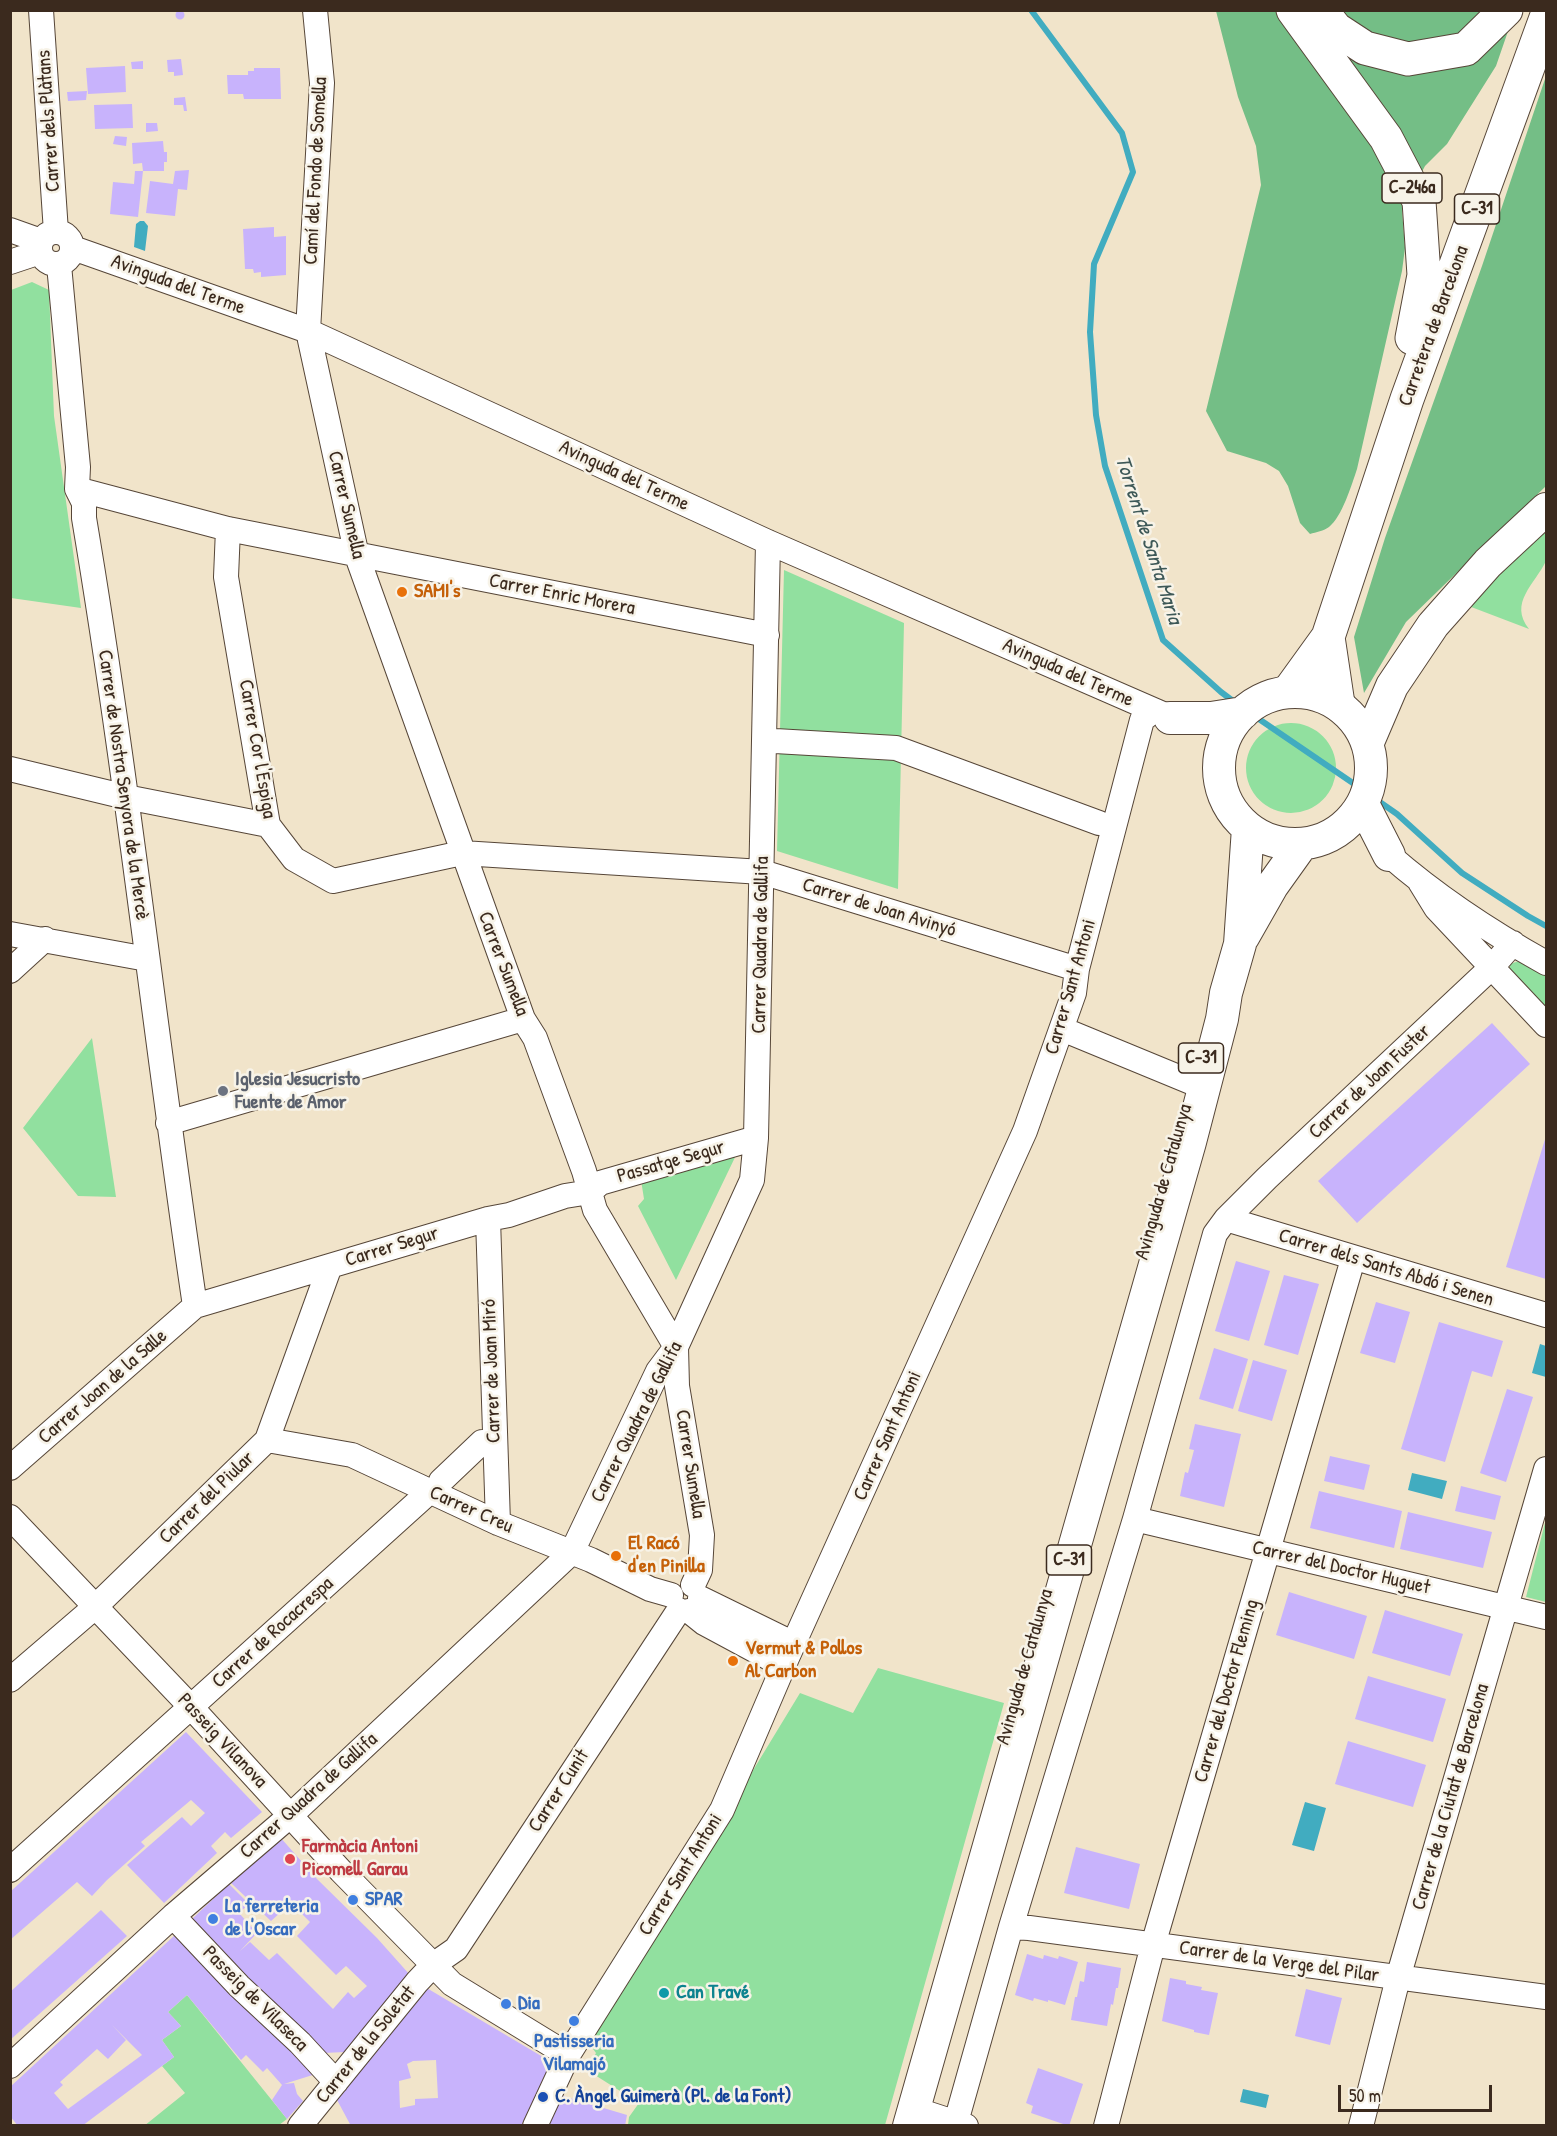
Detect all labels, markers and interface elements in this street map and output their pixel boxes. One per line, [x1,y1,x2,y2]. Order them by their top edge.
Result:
street label: Carrer dels Plàtans [32,49,66,193]
street label: Camí del Fondo de Somella [299,77,333,265]
road number: C-246a [1382,173,1442,203]
road number: C-31 [1454,194,1500,224]
street label: Carretera de Barcelona [1394,242,1474,410]
street label: Avinguda del Terme [108,250,248,320]
street label: Avinguda del Terme [555,435,693,517]
street label: Carrer Sumella [322,449,370,561]
water label: Torrent de Santa Maria [1109,453,1187,627]
street label: Carrer Enric Morera [487,569,637,621]
place label: SAMI's [414,580,461,604]
marker: SAMI's [395,585,409,599]
street label: Avinguda del Terme [999,633,1137,713]
street label: Carrer de Nostra Senyora de la Mercè [92,648,154,922]
street label: Carrer Cor l'Espiga [233,678,281,820]
street label: Carrer Quadra de Gallifa [747,856,775,1034]
street label: Carrer de Joan Avinyó [799,873,959,943]
street label: Carrer Sumella [472,909,534,1019]
street label: Carrer Sant Antoni [1040,917,1102,1057]
street label: Carrer de Joan Fuster [1304,1020,1436,1144]
road number: C-31 [1178,1043,1224,1073]
place label: Iglesia Jesucristo Fuente de Amor [235,1068,360,1115]
marker: Iglesia Jesucristo Fuente de Amor [216,1084,230,1098]
street label: Avinguda de Catalunya [1130,1101,1198,1263]
street label: Passatge Segur [614,1135,728,1189]
street label: Carrer Segur [342,1221,442,1273]
street label: Carrer dels Sants Abdó i Senen [1275,1224,1497,1312]
street label: Carrer de Joan Miró [477,1299,507,1443]
street label: Carrer Joan de la Salle [34,1324,172,1450]
street label: Carrer Quadra de Gallifa [586,1338,688,1506]
street label: Carrer Sant Antoni [849,1368,927,1504]
street label: Carrer Sumella [670,1408,710,1520]
street label: Carrer del Piular [154,1447,260,1549]
street label: Carrer Creu [425,1481,517,1539]
place label: El Racó d'en Pinilla [628,1532,705,1579]
street label: Carrer del Doctor Huguet [1250,1536,1432,1600]
road number: C-31 [1046,1545,1092,1575]
marker: El Racó d'en Pinilla [609,1549,623,1563]
street label: Carrer de Rocacrespa [207,1572,339,1694]
street label: Avinguda de Catalunya [991,1586,1059,1748]
street label: Carrer del Doctor Fleming [1189,1597,1265,1785]
place label: Vermut & Pollos Al Carbon [745,1637,862,1684]
marker: Vermut & Pollos Al Carbon [726,1654,740,1668]
street label: Carrer de la Ciutat de Barcelona [1407,1681,1495,1913]
street label: Passeig Vilanova [172,1689,272,1793]
street label: Carrer Quadra de Gallifa [235,1728,383,1864]
street label: Carrer Cunit [523,1745,595,1837]
street label: Carrer Sant Antoni [634,1810,728,1940]
place label: Farmàcia Antoni Picomell Garau [302,1835,418,1882]
marker: Farmàcia Antoni Picomell Garau [283,1852,297,1866]
place label: SPAR [365,1888,403,1912]
marker: SPAR [346,1893,360,1907]
place label: La ferreteria de l'Oscar [225,1895,318,1942]
marker: La ferreteria de l'Oscar [206,1912,220,1926]
street label: Carrer de la Verge del Pilar [1178,1936,1380,1988]
street label: Passeig de Vilaseca [197,1941,313,2057]
street label: Carrer de la Soletat [311,1981,421,2109]
place label: Can Travé [676,1981,749,2005]
marker: Can Travé [657,1986,671,2000]
place label: Dia [518,1992,540,2016]
marker: Dia [499,1997,513,2011]
marker: Pastisseria Vilamajó [567,2014,581,2028]
place label: Pastisseria Vilamajó [534,2030,614,2077]
scale bar [1341,2073,1496,2111]
text: 50 m [1349,2083,1381,2108]
place label: C. Àngel Guimerà (Pl. de la Font) [555,2085,792,2109]
marker: C. Àngel Guimerà (Pl. de la Font) [536,2090,550,2104]

